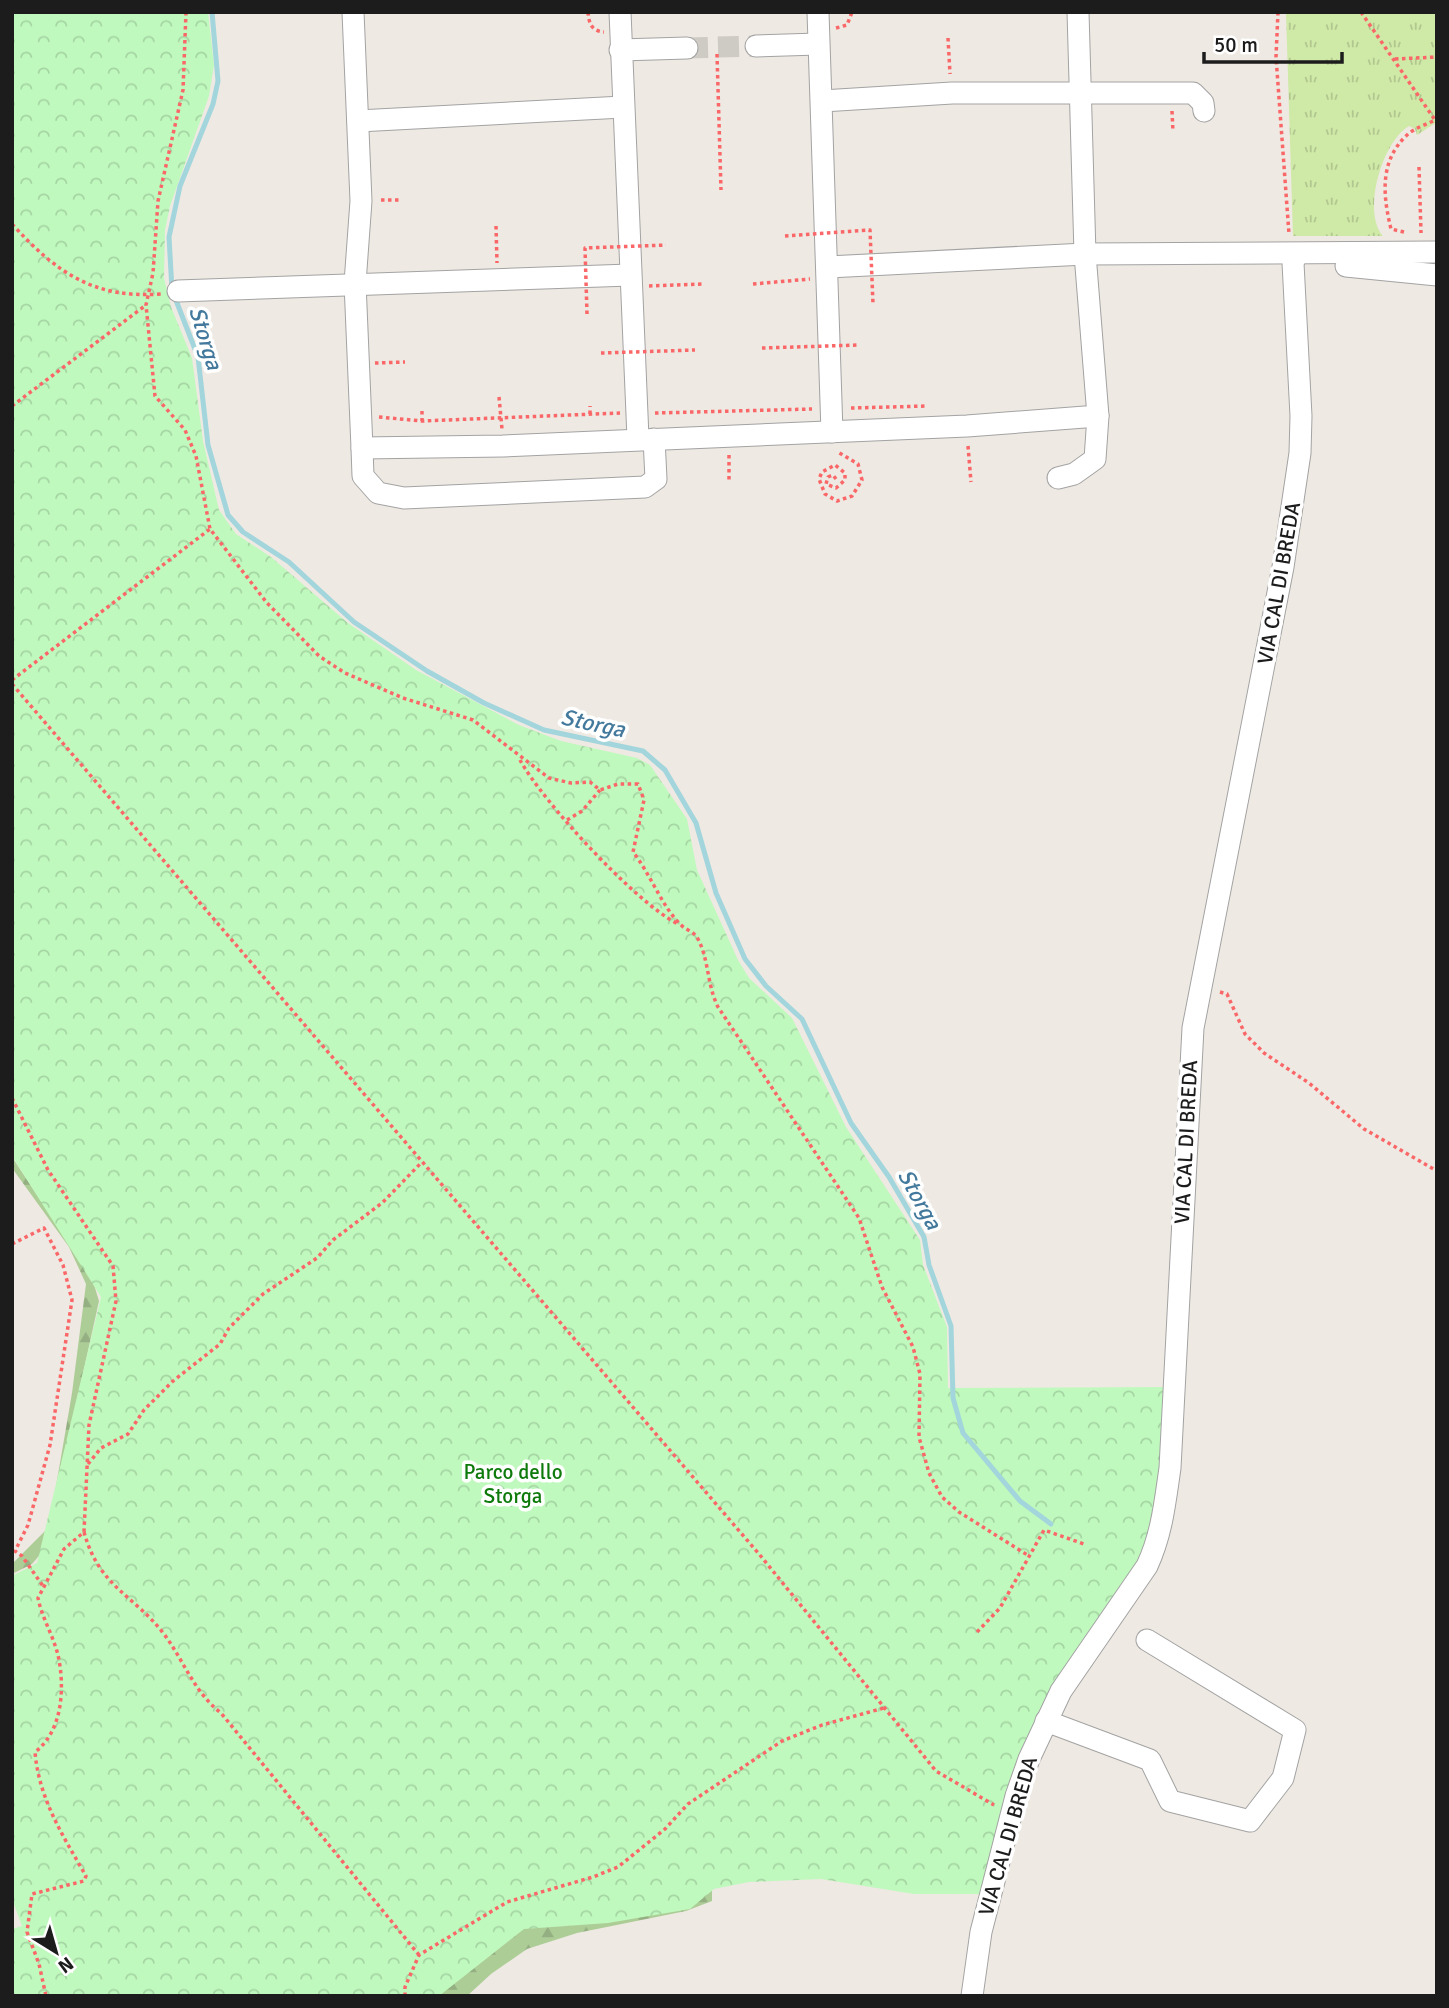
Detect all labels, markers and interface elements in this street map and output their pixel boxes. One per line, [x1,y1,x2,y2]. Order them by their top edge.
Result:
scale bar [1204,21,1342,65]
text: 50 m [1214,32,1258,58]
water label: Storga [182,303,229,375]
street label: VIA CAL DI BREDA [1252,500,1306,666]
water label: Storga [558,703,629,745]
street label: VIA CAL DI BREDA [1169,1059,1203,1225]
water label: Storga [891,1164,949,1236]
park label: Parco dello Storga [463,1459,563,1509]
street label: VIA CAL DI BREDA [973,1753,1043,1919]
north arrow [21,1917,91,1987]
text: N [53,1951,78,1978]

